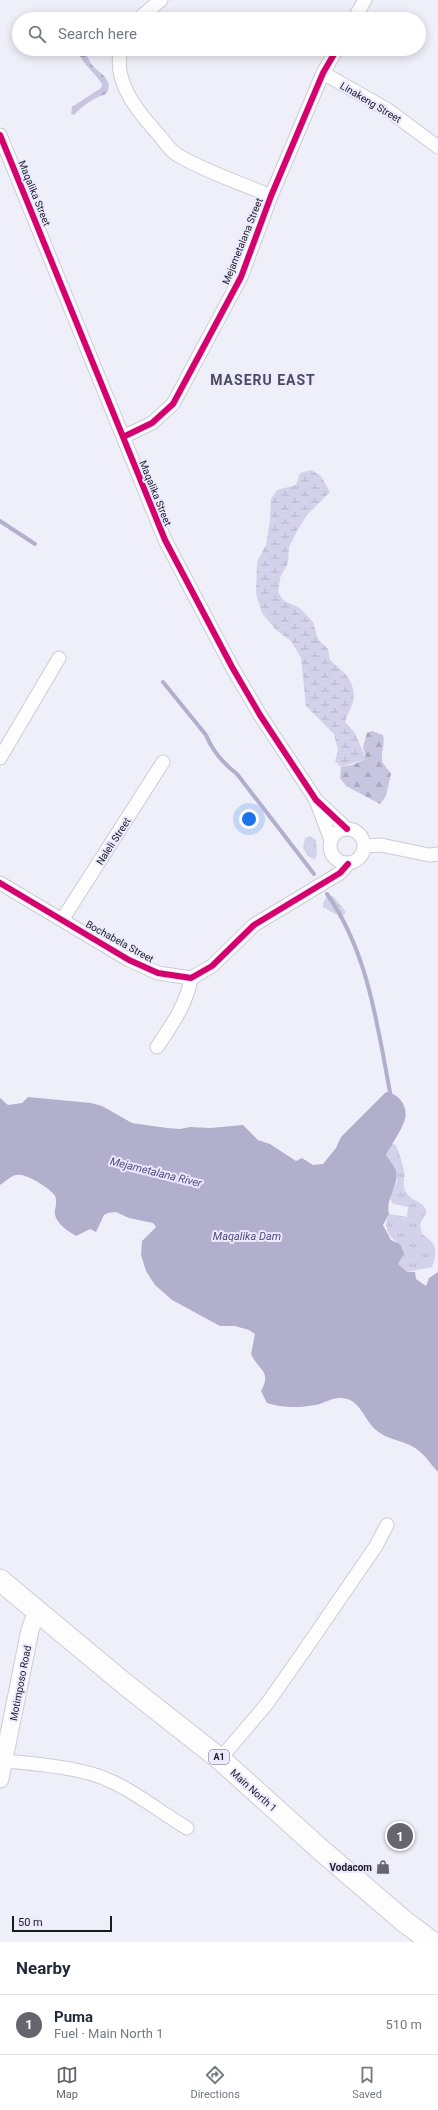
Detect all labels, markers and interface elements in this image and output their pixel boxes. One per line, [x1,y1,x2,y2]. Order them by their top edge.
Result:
search box [12,12,426,56]
icon: search [26,23,48,45]
text: Search here [58,25,137,43]
street label: Linakeng Street [338,80,403,125]
street label: Maqalika Street [16,159,53,227]
street label: Mejametalana Street [220,196,265,286]
district label: MASERU EAST [210,372,316,388]
street label: Maqalika Street [137,459,174,527]
your location [239,809,259,829]
street label: Naleli Street [94,816,133,867]
street label: Bochabela Street [84,918,156,965]
water label: Mejametalana River [109,1155,203,1190]
water label: Maqalika Dam [213,1230,281,1243]
street label: Motimposo Road [8,1644,33,1722]
road number: A1 [209,1750,229,1764]
street label: Main North 1 [228,1767,279,1814]
pin: 1 [387,1821,413,1851]
shop icon: Vodacom [375,1859,391,1875]
place label: Vodacom [330,1862,372,1873]
scale bar [12,1914,112,1933]
text: 50 m [18,1916,43,1929]
text: Nearby [16,1958,71,1978]
text: Puma [54,2008,93,2026]
text: 1 [25,2017,33,2032]
text: 510 m [385,2017,422,2032]
text: Fuel · Main North 1 [54,2026,163,2041]
tab: Map [56,2064,78,2101]
tab: Directions [190,2064,240,2101]
tab: Saved [352,2064,382,2101]

